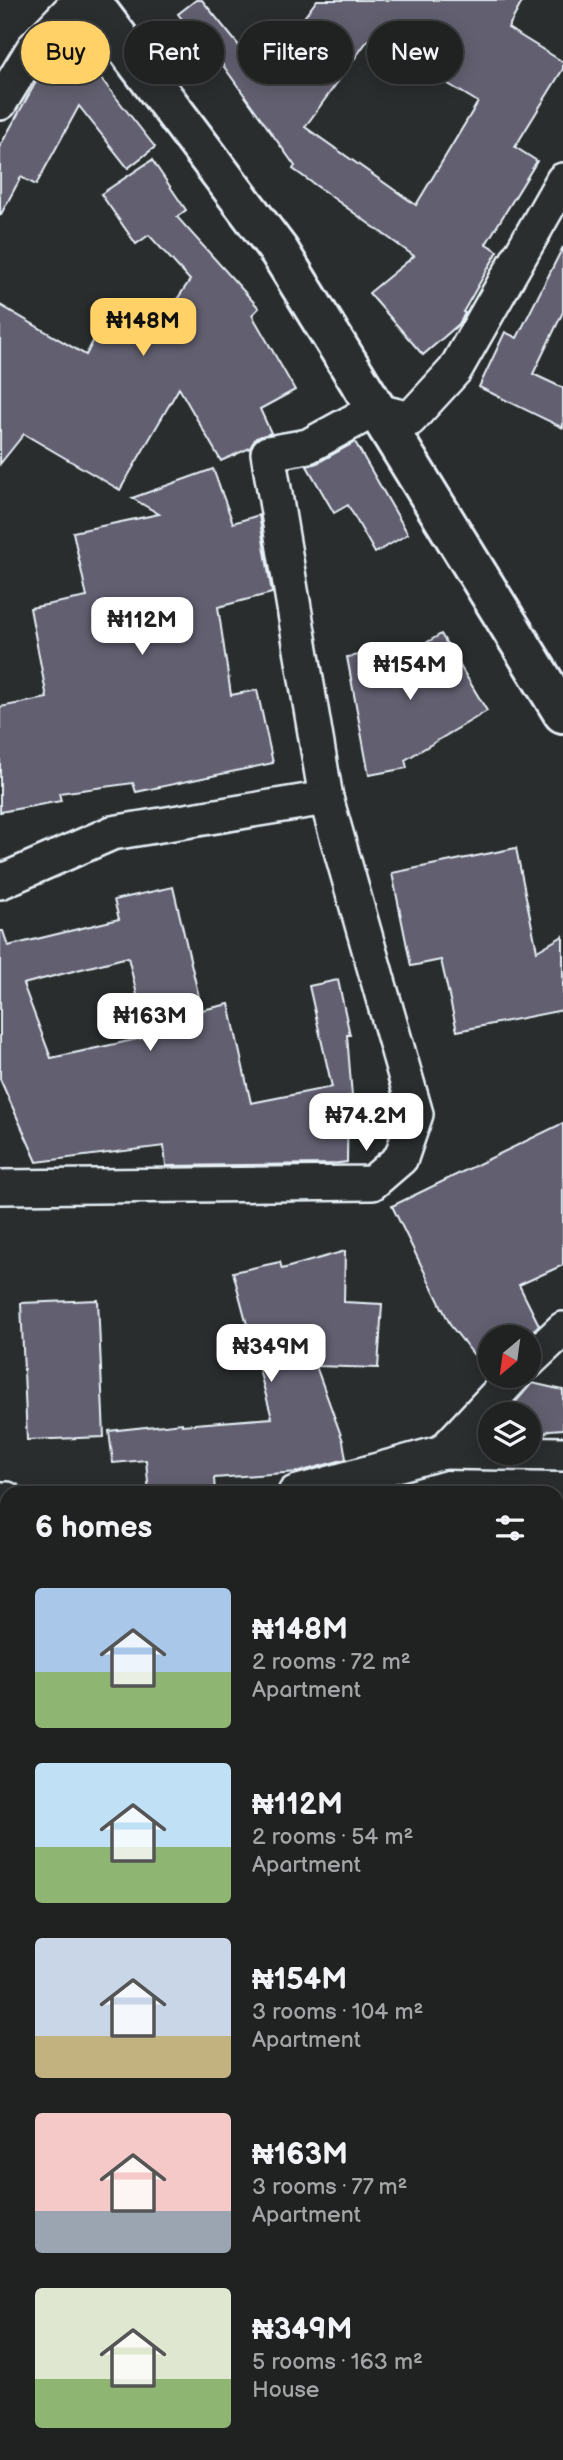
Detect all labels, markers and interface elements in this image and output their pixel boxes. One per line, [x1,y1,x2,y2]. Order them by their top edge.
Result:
chip: Buy [21,21,110,84]
chip: Rent [124,21,224,84]
chip: Filters [238,21,353,84]
chip: New [367,21,463,84]
pin: ₦148M [94,298,192,358]
text: ₦148M [106,307,180,335]
pin: ₦112M [93,598,191,657]
text: ₦112M [107,606,177,634]
pin: ₦154M [361,642,459,702]
text: ₦154M [374,651,446,679]
pin: ₦163M [101,993,199,1053]
text: ₦163M [113,1002,187,1030]
pin: ₦74.2M [309,1094,423,1153]
text: ₦74.2M [325,1102,407,1130]
pin: ₦349M [222,1324,320,1384]
north arrow [478,1325,541,1388]
map controls [478,1325,541,1465]
text: ₦349M [233,1333,309,1361]
button: layers [478,1402,541,1465]
icon: filters [491,1509,529,1547]
text: 6 homes [35,1510,152,1546]
text: ₦148M [252,1612,348,1648]
icon: home [91,1616,175,1700]
text: 2 rooms · 72 m² [252,1648,411,1676]
text: Apartment [252,1676,361,1704]
text: ₦112M [252,1787,343,1823]
icon: home [91,1791,175,1875]
text: 2 rooms · 54 m² [252,1823,414,1851]
text: Apartment [252,1851,361,1879]
text: ₦154M [252,1962,347,1998]
icon: home [91,1966,175,2050]
text: 3 rooms · 104 m² [252,1998,423,2026]
text: Apartment [252,2026,361,2054]
text: ₦163M [252,2137,348,2173]
icon: home [91,2141,175,2225]
text: 3 rooms · 77 m² [252,2173,408,2201]
text: Apartment [252,2201,361,2229]
text: ₦349M [252,2312,352,2348]
icon: home [91,2316,175,2400]
text: 5 rooms · 163 m² [252,2348,423,2376]
text: House [252,2376,319,2404]

